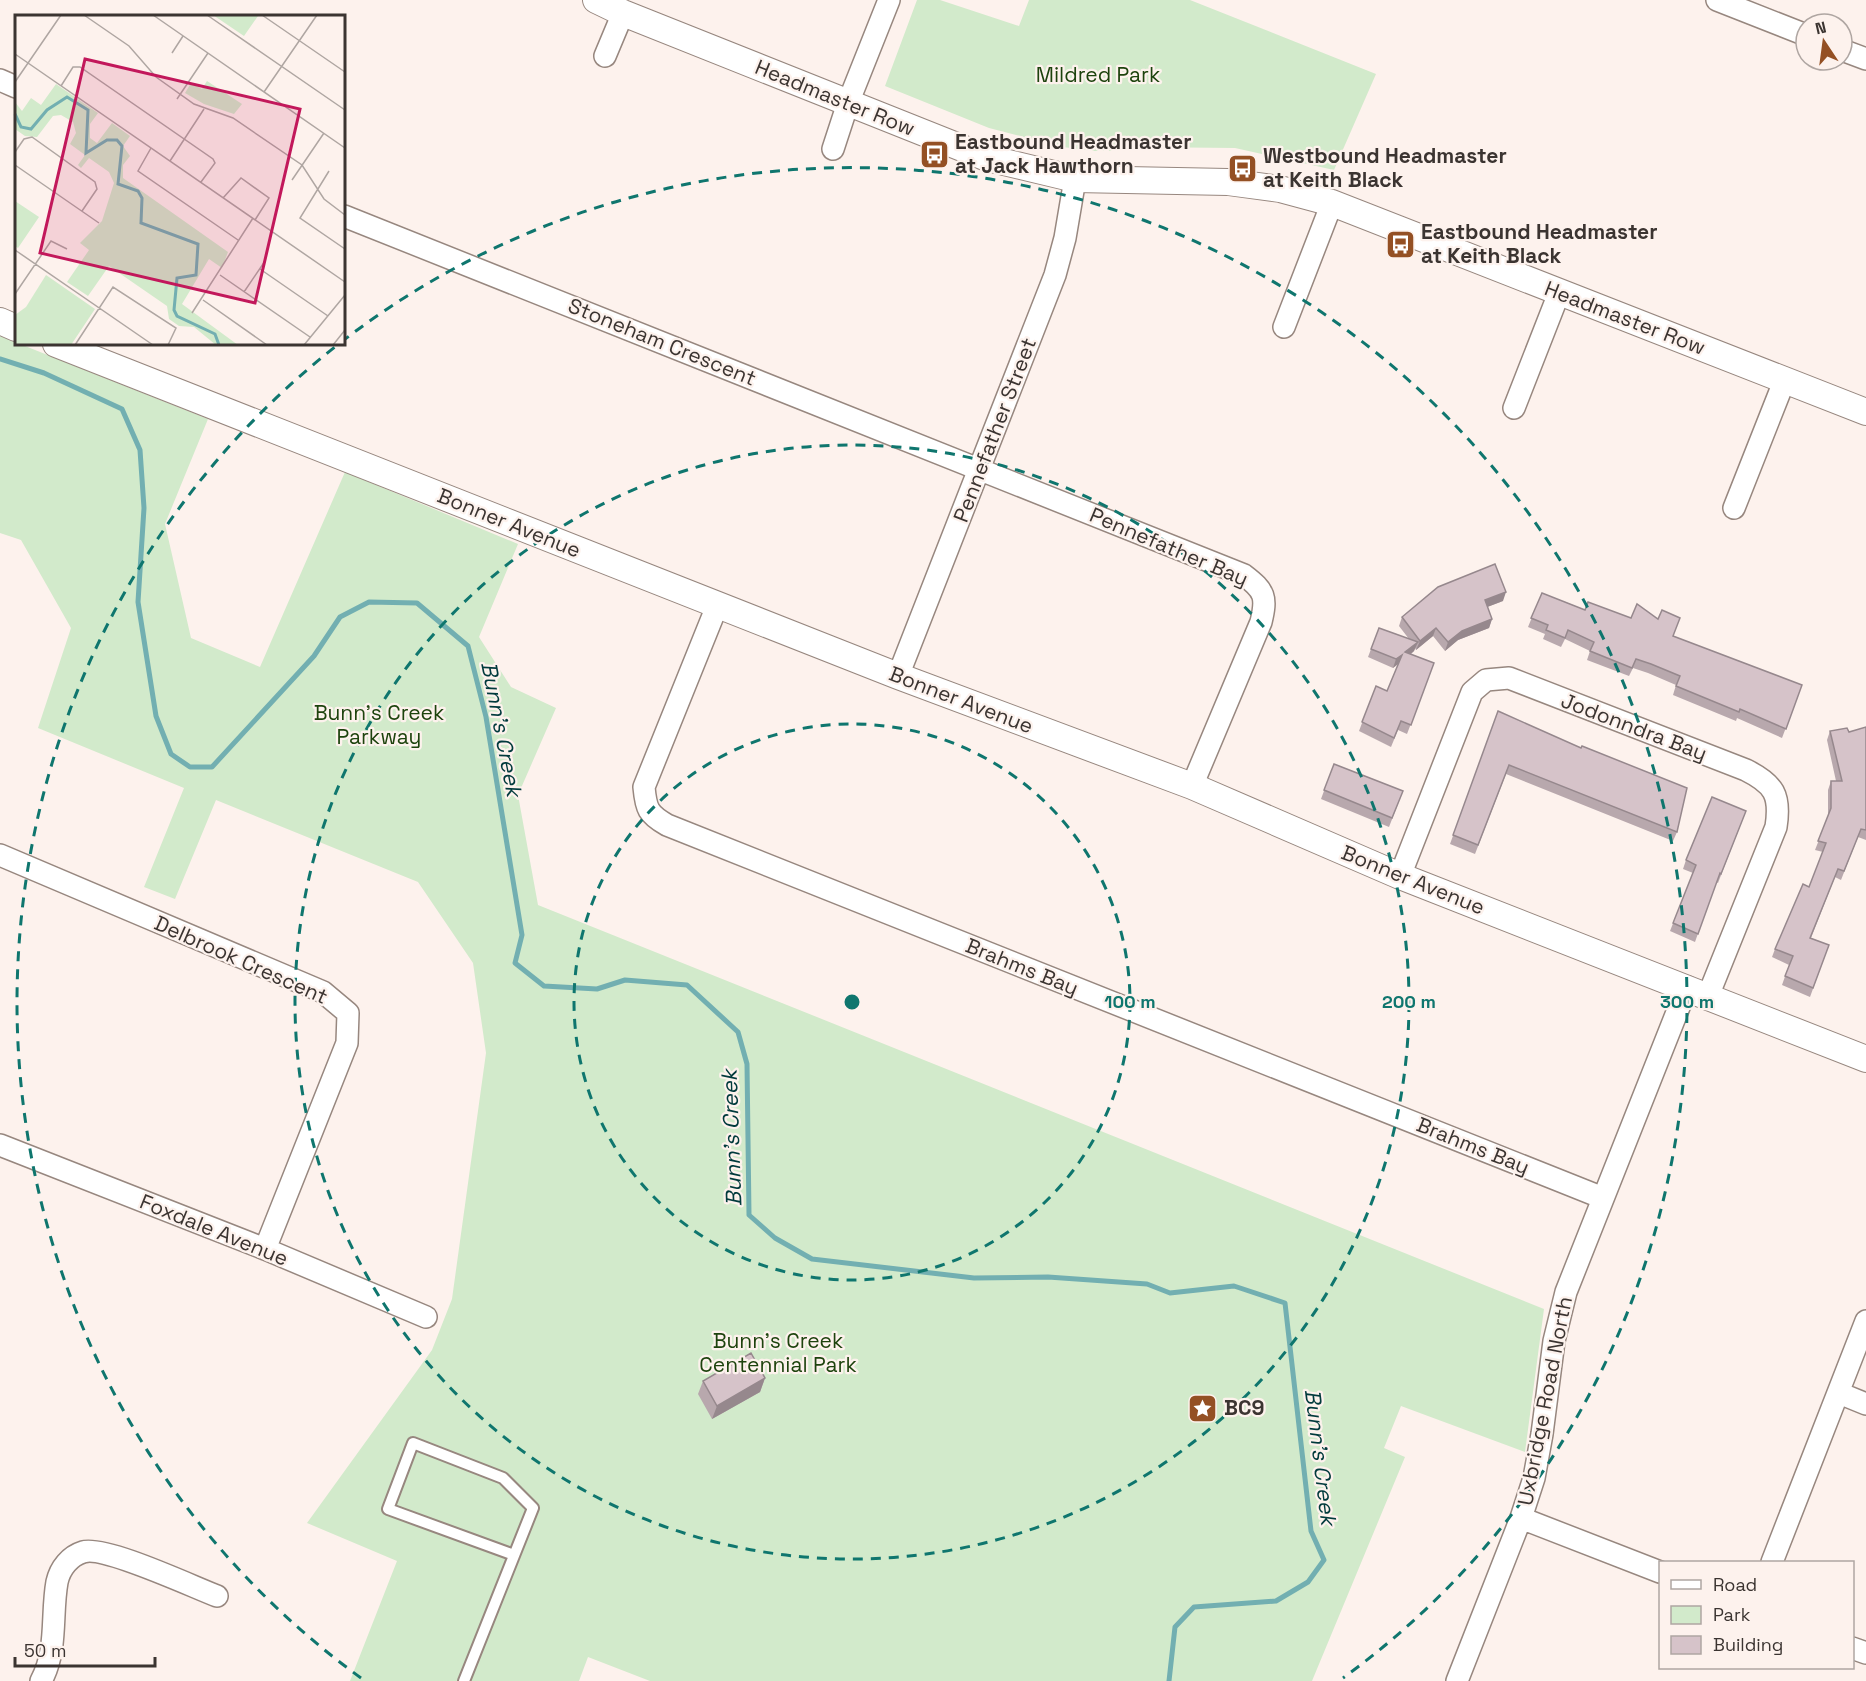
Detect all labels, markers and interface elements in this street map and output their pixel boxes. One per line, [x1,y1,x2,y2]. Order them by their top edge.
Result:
north arrow [1794,12,1854,72]
inset map [15,15,345,345]
text: N [1813,16,1828,39]
street label: Headmaster Row [751,53,919,142]
park label: Mildred Park [1036,61,1160,88]
place label: Eastbound Headmaster at Jack Hawthorn [955,128,1192,179]
bus stop icon: Eastbound Headmaster at Jack Hawthorn [918,138,950,170]
place label: Westbound Headmaster at Keith Black [1263,142,1507,193]
bus stop icon: Westbound Headmaster at Keith Black [1226,152,1258,184]
place label: Eastbound Headmaster at Keith Black [1421,218,1658,269]
bus stop icon: Eastbound Headmaster at Keith Black [1384,228,1416,260]
street label: Headmaster Row [1541,274,1710,361]
street label: Stoneham Crescent [564,291,760,392]
street label: Pennefather Street [947,334,1042,526]
street label: Bonner Avenue [434,482,585,564]
street label: Pennefather Bay [1086,501,1253,592]
water label: Bunn's Creek [475,659,529,801]
street label: Bonner Avenue [885,660,1037,739]
street label: Jodonndra Bay [1557,686,1711,767]
park label: Bunn's Creek Parkway [314,699,444,750]
street label: Bonner Avenue [1338,839,1489,921]
street label: Delbrook Crescent [150,909,332,1010]
street label: Brahms Bay [962,932,1083,1001]
text: 100 m [1104,990,1156,1013]
text: 200 m [1382,990,1436,1013]
text: 300 m [1660,990,1714,1013]
centre of rings [842,992,862,1012]
water label: Bunn's Creek [715,1067,747,1207]
street label: Brahms Bay [1413,1111,1534,1180]
street label: Foxdale Avenue [136,1187,292,1272]
street label: Uxbridge Road North [1511,1294,1578,1508]
park label: Bunn's Creek Centennial Park [699,1327,857,1378]
water label: Bunn's Creek [1299,1387,1344,1529]
place icon: BC9 [1187,1392,1219,1424]
place label: BC9 [1224,1394,1264,1421]
legend [1659,1561,1854,1669]
text: Road [1713,1573,1757,1596]
text: Park [1713,1603,1751,1626]
scale bar [15,1630,154,1668]
text: Building [1713,1633,1783,1656]
text: 50 m [24,1639,66,1662]

